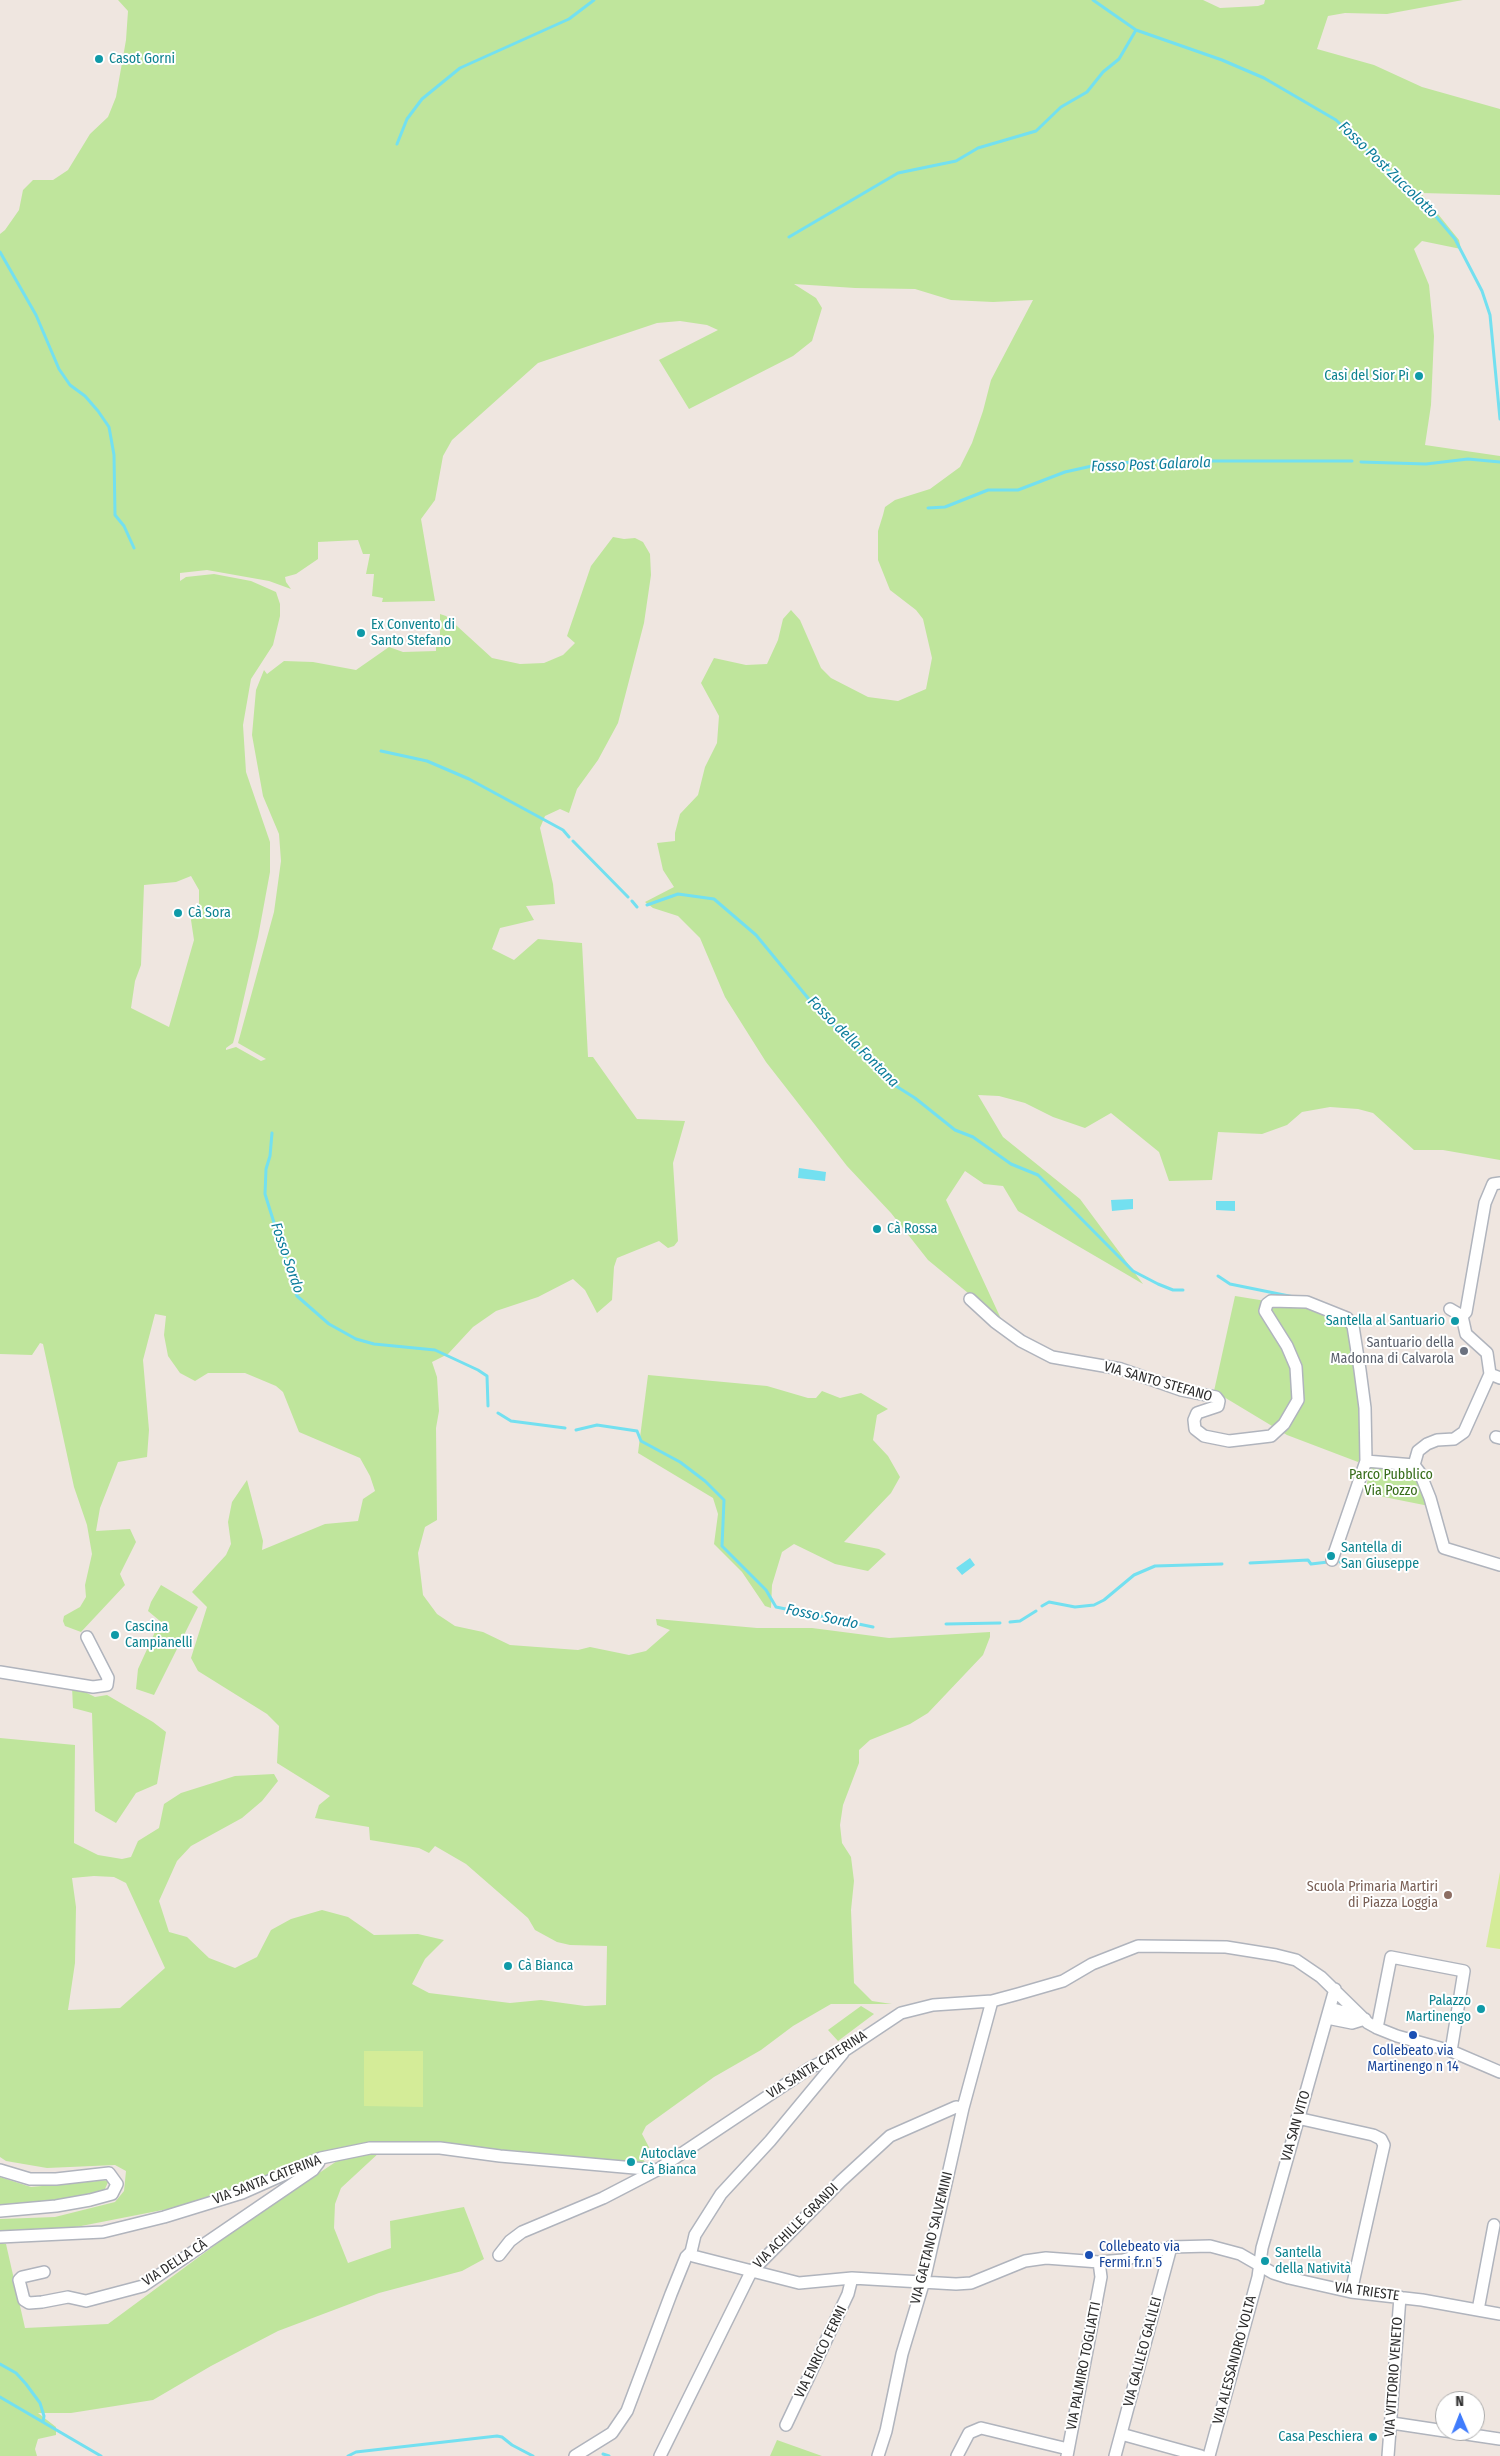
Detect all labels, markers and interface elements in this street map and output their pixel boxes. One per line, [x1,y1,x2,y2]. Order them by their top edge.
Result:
place label: Casot Gorni [109,51,175,67]
marker: Casot Gorni [93,53,105,65]
water label: Fosso Post Zuccolotto [1335,118,1441,222]
place label: Casì del Sior Pì [1324,368,1409,384]
marker: Casì del Sior Pì [1413,370,1425,382]
water label: Fosso Post Galarola [1091,454,1211,476]
place label: Ex Convento di Santo Stefano [371,617,455,650]
marker: Ex Convento di Santo Stefano [355,627,367,639]
place label: Cà Sora [188,905,231,921]
marker: Cà Sora [172,907,184,919]
water label: Fosso della Fontana [804,993,902,1091]
water label: Fosso Sordo [267,1220,307,1296]
place label: Cà Rossa [887,1221,937,1237]
marker: Cà Rossa [871,1223,883,1235]
place label: Santella al Santuario [1326,1313,1445,1329]
marker: Santella al Santuario [1449,1315,1461,1327]
place label: Santuario della Madonna di Calvarola [1331,1335,1454,1368]
marker: Santuario della Madonna di Calvarola [1458,1345,1470,1357]
street label: VIA SANTO STEFANO [1102,1358,1214,1406]
park label: Parco Pubblico Via Pozzo [1349,1467,1433,1500]
place label: Santella di San Giuseppe [1341,1540,1419,1572]
marker: Santella di San Giuseppe [1325,1550,1337,1562]
water label: Fosso Sordo [784,1601,860,1633]
place label: Cascina Campianelli [125,1619,193,1651]
marker: Cascina Campianelli [109,1629,121,1641]
place label: Scuola Primaria Martiri di Piazza Loggia [1307,1879,1438,1911]
marker: Scuola Primaria Martiri di Piazza Loggia [1442,1889,1454,1901]
place label: Cà Bianca [518,1958,573,1974]
marker: Cà Bianca [502,1960,514,1972]
place label: Palazzo Martinengo [1406,1993,1471,2025]
marker: Palazzo Martinengo [1475,2003,1487,2015]
street label: VIA SANTA CATERINA [764,2028,870,2102]
marker: Collebeato via Martinengo n 14 [1407,2029,1419,2041]
place label: Collebeato via Martinengo n 14 [1367,2043,1459,2076]
street label: VIA SAN VITO [1278,2089,1314,2163]
place label: Autoclave Cà Bianca [641,2146,697,2178]
street label: VIA SANTA CATERINA [210,2152,324,2208]
marker: Autoclave Cà Bianca [625,2156,637,2168]
street label: VIA GAETANO SALVEMINI [907,2170,957,2306]
street label: VIA ACHILLE GRANDI [750,2180,842,2272]
street label: VIA DELLA CÀ [140,2236,210,2290]
place label: Collebeato via Fermi fr.n 5 [1099,2239,1180,2272]
place label: Santella della Natività [1275,2245,1351,2278]
marker: Collebeato via Fermi fr.n 5 [1083,2249,1095,2261]
marker: Santella della Natività [1259,2255,1271,2267]
street label: VIA TRIESTE [1333,2279,1401,2305]
street label: VIA ALESSANDRO VOLTA [1210,2294,1260,2426]
street label: VIA GALILEO GALILEI [1120,2295,1166,2409]
street label: VIA PALMIRO TOGLIATTI [1063,2300,1105,2432]
street label: VIA ENRICO FERMI [791,2303,851,2401]
street label: VIA VITTORIO VENETO [1381,2316,1407,2438]
north arrow [1435,2391,1485,2441]
text: N [1455,2393,1464,2410]
place label: Casa Peschiera [1278,2429,1363,2445]
marker: Casa Peschiera [1367,2431,1379,2443]

